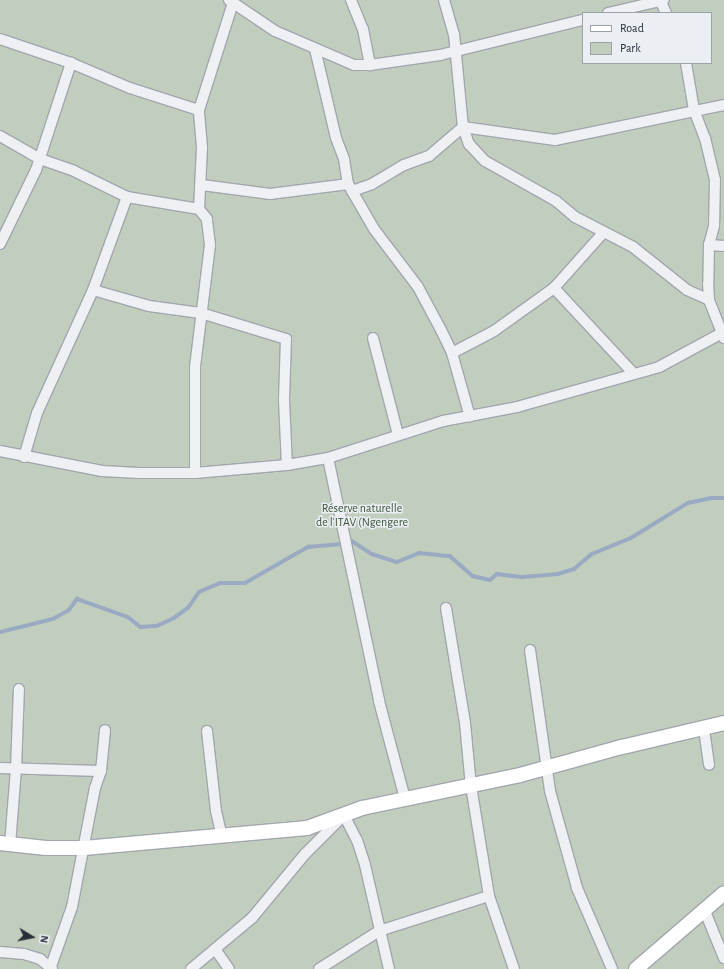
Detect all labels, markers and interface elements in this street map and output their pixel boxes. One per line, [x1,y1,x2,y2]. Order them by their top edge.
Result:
legend [582,12,712,64]
text: Road [620,22,644,34]
text: Park [620,42,641,54]
park label: Réserve naturelle de l'ITAV (Ngengere [316,502,408,530]
north arrow [12,917,52,957]
text: N [38,934,50,944]

